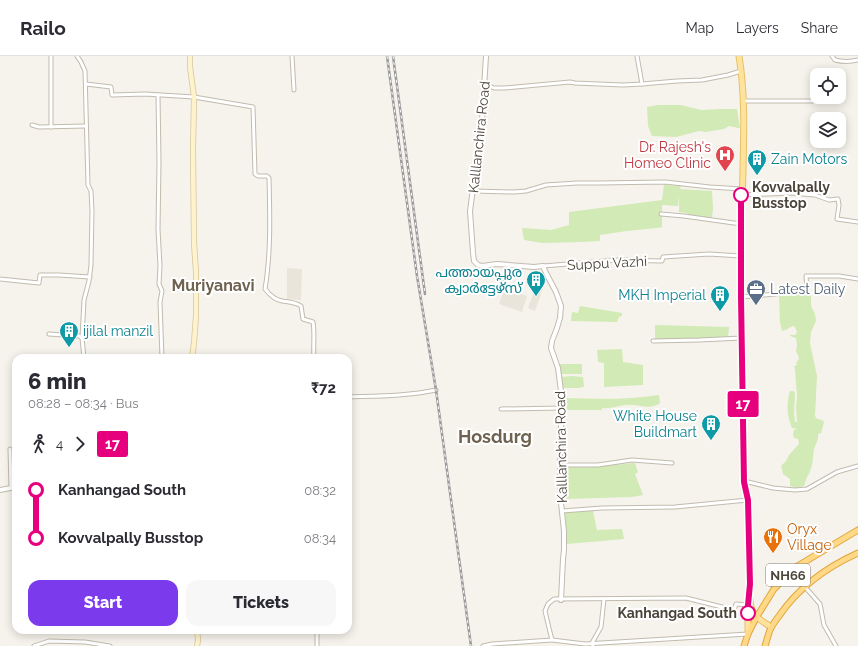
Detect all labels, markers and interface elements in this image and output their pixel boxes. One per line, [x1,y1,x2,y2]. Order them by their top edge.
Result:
text: Railo [20,17,66,39]
text: Map [686,20,714,36]
text: Layers [736,20,779,36]
text: Share [801,20,838,36]
map controls [810,68,846,148]
button: locate [810,68,846,104]
street label: Kalllanchira Road [465,80,493,194]
button: layers [810,112,846,148]
place label: Dr. Rajesh's Homeo Clinic [624,139,711,171]
hospital icon: Dr. Rajesh's Homeo Clinic [714,144,736,172]
building icon: Zain Motors [746,148,768,176]
place label: Zain Motors [771,151,847,167]
place label: Kovvalpally Busstop [752,179,830,211]
marker: Kovvalpally Busstop [733,187,749,203]
street label: Suppu Vazhi [567,253,647,273]
place label: പത്തായപ്പുര ക്വാർട്ടേഴ്സ് [436,264,523,297]
building icon: പത്തായപ്പുര ക്വാർട്ടേഴ്സ് [525,269,547,297]
district label: Muriyanavi [171,276,255,295]
office icon: Latest Daily [745,278,767,306]
place label: Latest Daily [770,281,846,297]
building icon: MKH Imperial [709,284,731,312]
place label: MKH Imperial [618,287,706,303]
building icon: ijilal manzil [58,320,80,348]
place label: ijilal manzil [83,323,153,339]
text: 6 min [28,368,86,394]
text: ₹72 [311,379,336,397]
street label: Kalllanchira Road [552,391,570,503]
line badge: 17 [725,391,761,417]
text: 08:28 – 08:34 · Bus [28,396,139,411]
text: 17 [736,396,750,412]
place label: White House Buildmart [613,408,697,440]
building icon: White House Buildmart [700,413,722,441]
district label: Hosdurg [458,426,532,447]
icon: walk [28,433,50,455]
icon: forward [69,433,91,455]
text: 17 [105,436,120,452]
text: 4 [56,437,63,452]
text: Kanhangad South [58,481,186,499]
text: 08:32 [304,483,336,498]
place label: Oryx Village [787,521,832,553]
restaurant icon: Oryx Village [762,526,784,554]
text: Kovvalpally Busstop [58,529,203,547]
text: 08:34 [304,531,336,546]
road number: NH66 [766,564,810,586]
button: Start [28,580,178,626]
button: Tickets [186,580,336,626]
place label: Kanhangad South [617,605,737,621]
marker: Kanhangad South [740,605,756,621]

